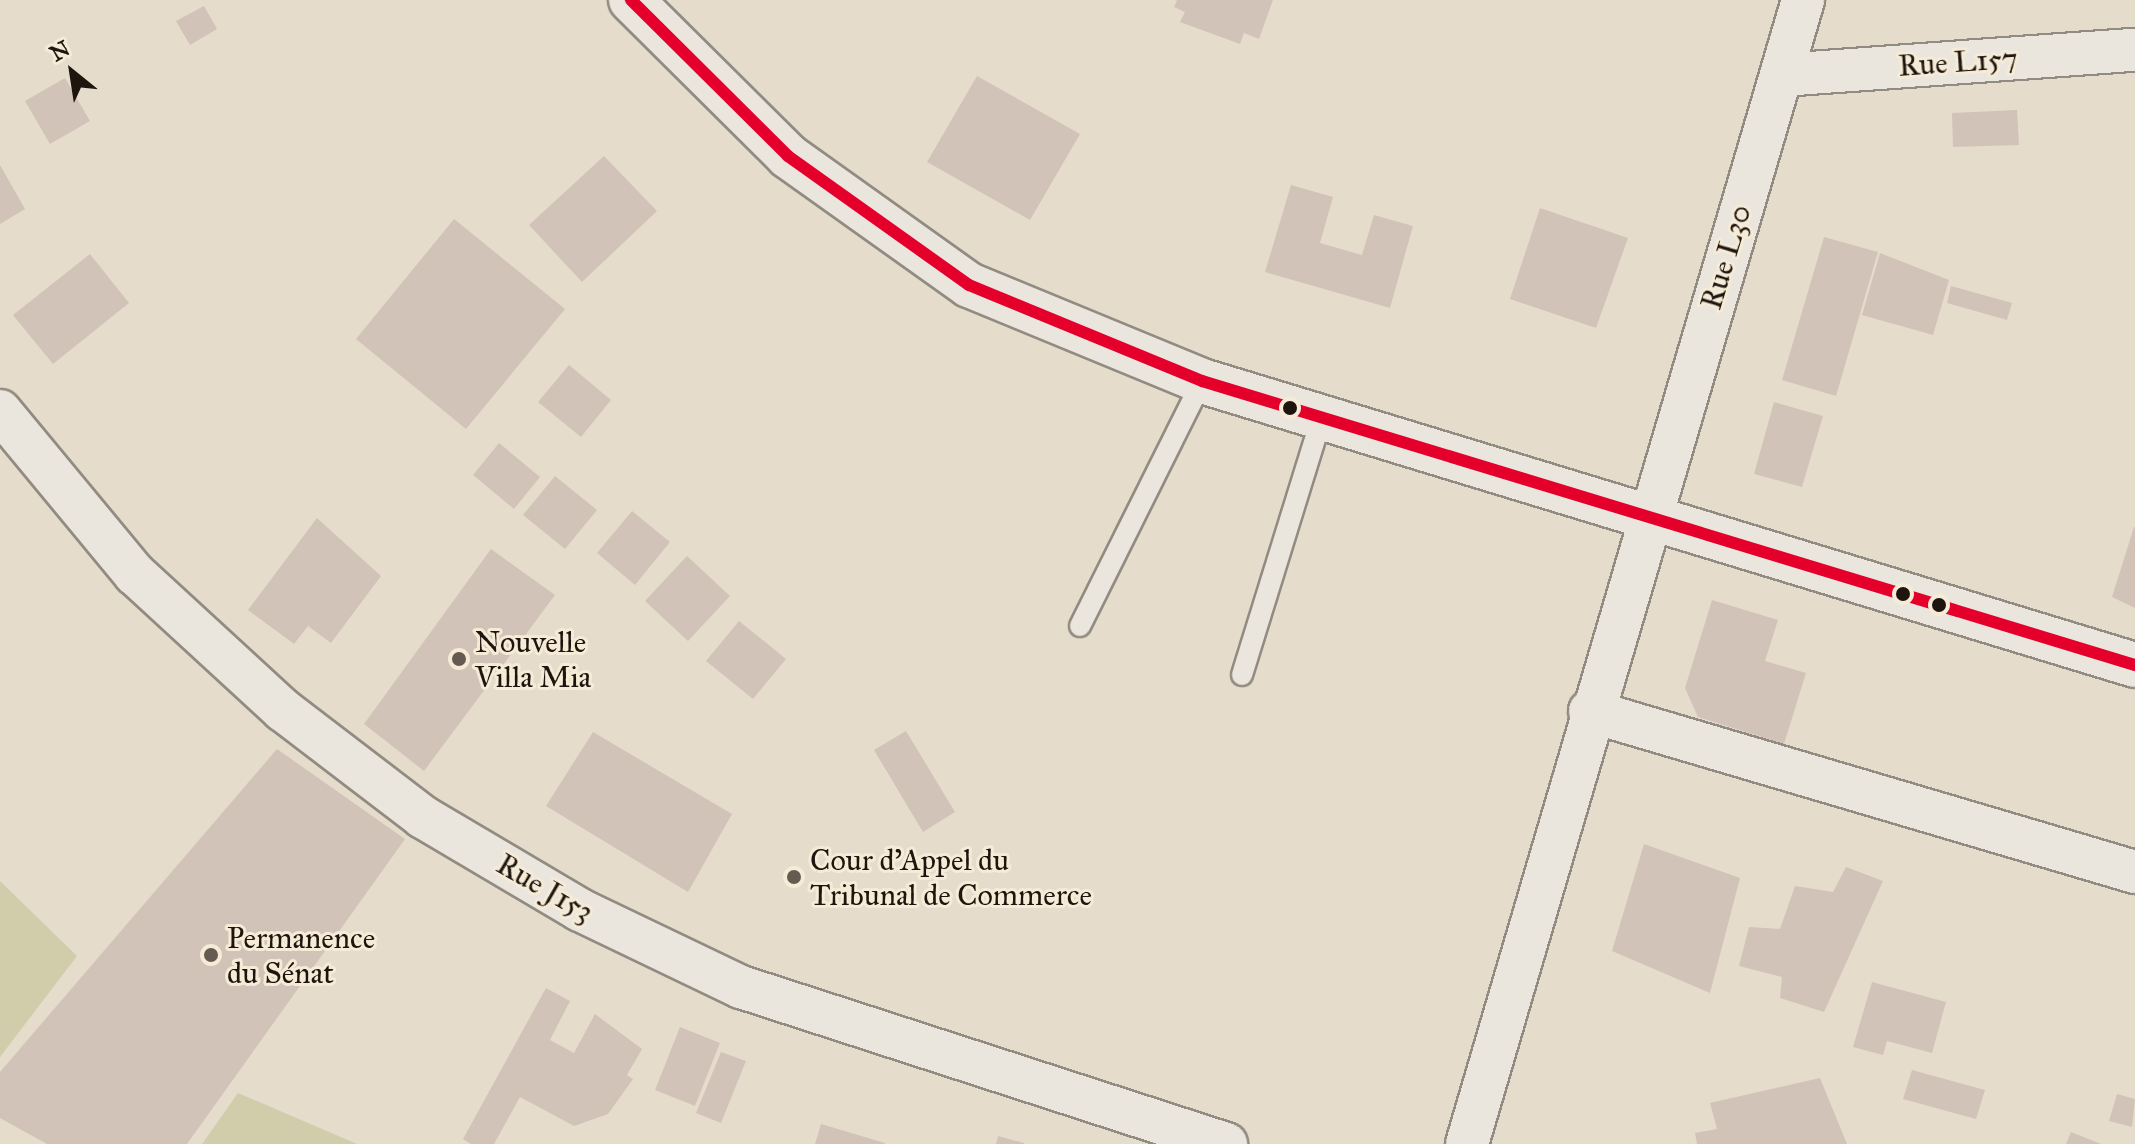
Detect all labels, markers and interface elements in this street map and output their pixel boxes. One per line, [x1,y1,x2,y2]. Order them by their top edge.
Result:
north arrow [32,32,112,112]
text: N [45,34,75,67]
street label: Rue L157 [1897,40,2019,84]
street label: Rue L30 [1693,200,1759,314]
unlabelled marker [1282,400,1298,416]
unlabelled marker [1895,586,1911,602]
unlabelled marker [1931,597,1947,613]
place label: Nouvelle Villa Mia [475,624,591,694]
marker: Nouvelle Villa Mia [450,650,468,668]
place label: Cour d'Appel du Tribunal de Commerce [810,842,1092,912]
street label: Rue J153 [490,846,600,930]
marker: Cour d'Appel du Tribunal de Commerce [785,868,803,886]
place label: Permanence du Sénat [227,920,375,990]
marker: Permanence du Sénat [202,946,220,964]

